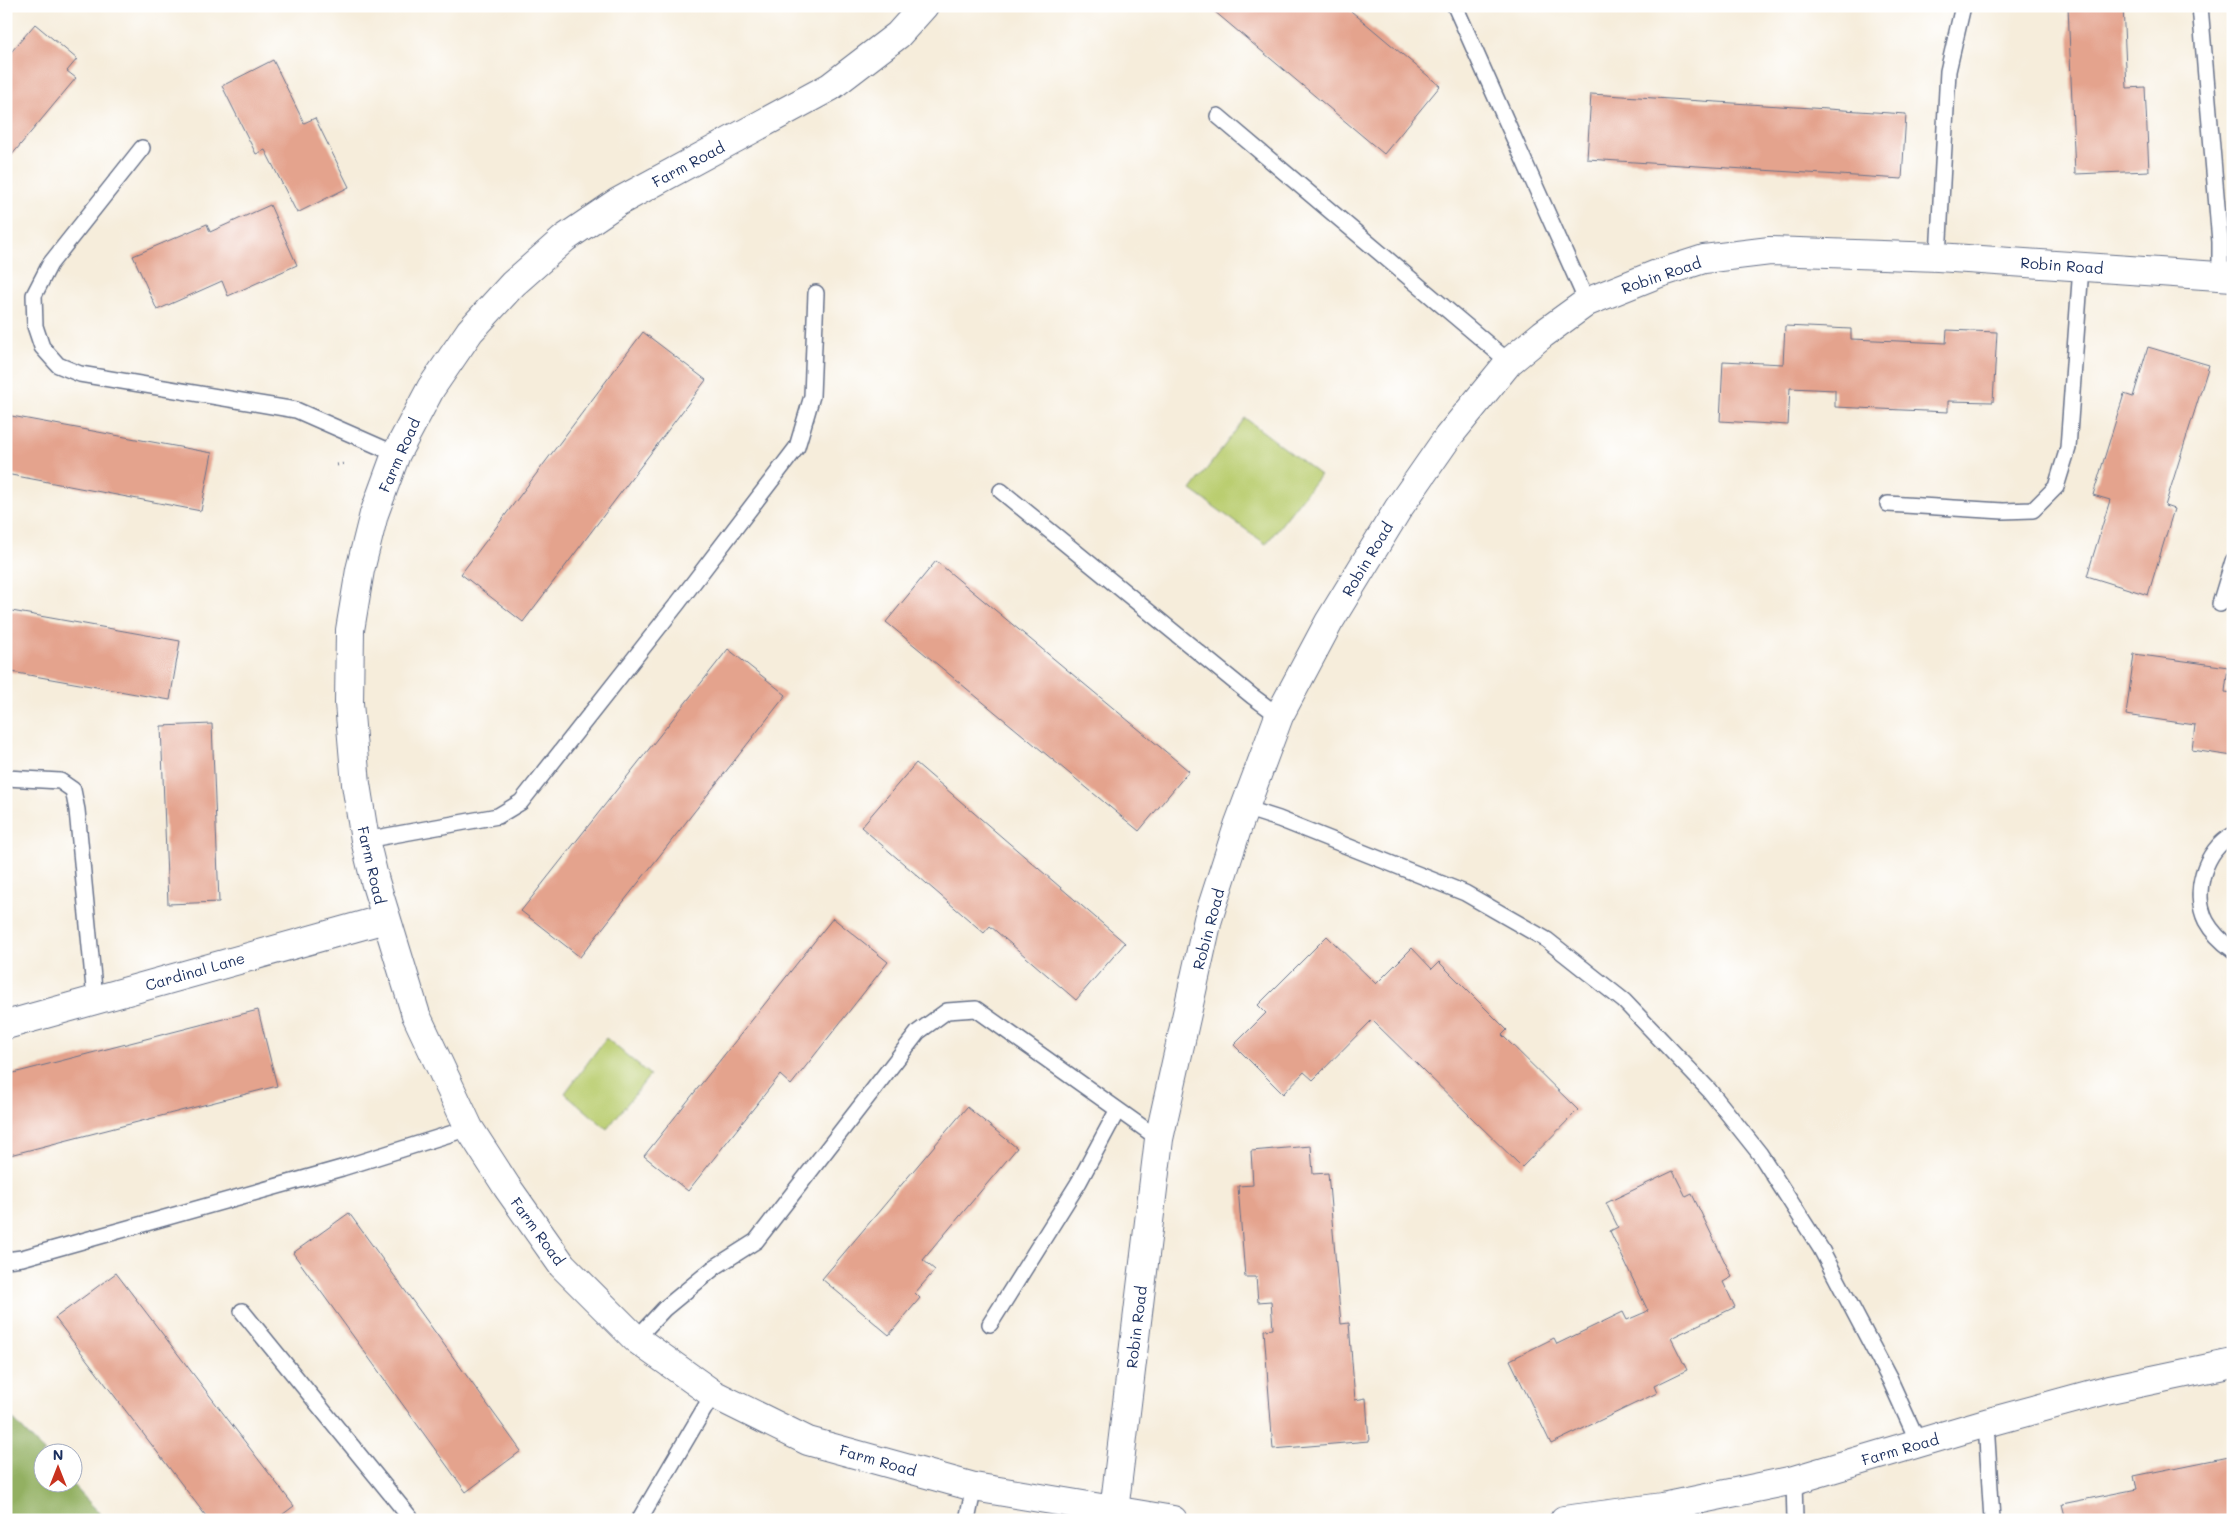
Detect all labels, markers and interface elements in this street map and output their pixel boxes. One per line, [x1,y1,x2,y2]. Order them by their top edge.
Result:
street label: Farm Road [648,137,728,191]
street label: Robin Road [1618,252,1704,298]
street label: Robin Road [2020,252,2104,278]
street label: Farm Road [374,415,424,495]
street label: Robin Road [1337,518,1397,600]
street label: Farm Road [353,824,391,906]
street label: Robin Road [1188,886,1228,972]
street label: Cardinal Lane [143,947,247,995]
street label: Farm Road [507,1193,569,1269]
street label: Robin Road [1121,1285,1151,1369]
street label: Farm Road [1859,1428,1941,1470]
street label: Farm Road [837,1439,919,1481]
north arrow [32,1444,82,1494]
text: N [53,1445,63,1464]

